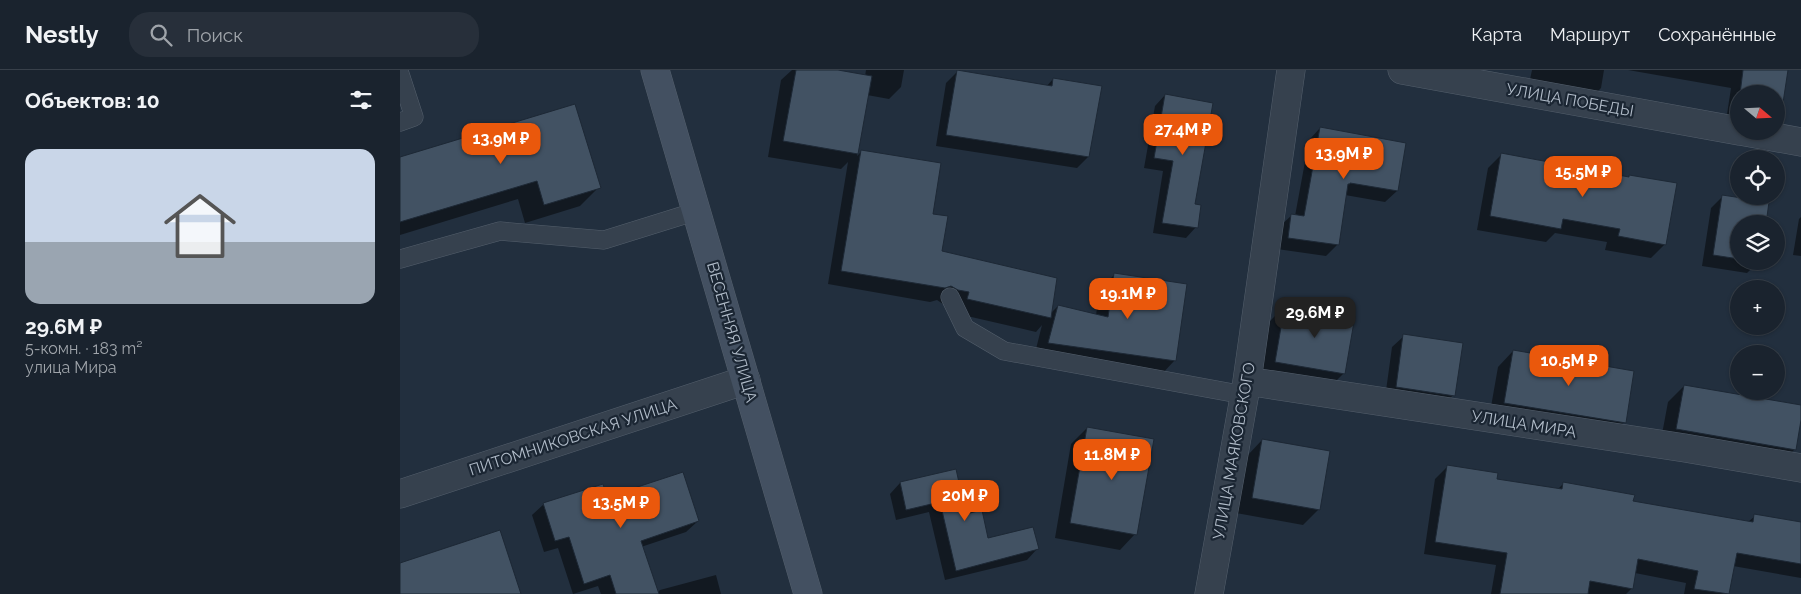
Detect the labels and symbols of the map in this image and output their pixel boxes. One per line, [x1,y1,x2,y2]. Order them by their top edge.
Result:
street label: УЛИЦА ПОБЕДЫ [1505,79,1635,121]
north arrow [1730,85,1785,140]
pin: 27.4M ₽ [1137,114,1229,156]
pin: 13.9M ₽ [455,122,547,165]
pin: 13.9M ₽ [1298,138,1390,180]
pin: 15.5M ₽ [1537,156,1629,198]
street label: ВЕСЕННЯЯ УЛИЦА [703,260,761,405]
pin: 19.1M ₽ [1082,278,1174,320]
pin: 29.6M ₽ [1269,296,1361,339]
pin: 10.5M ₽ [1523,344,1615,387]
street label: УЛИЦА МАЯКОВСКОГО [1209,361,1259,541]
street label: ПИТОМНИКОВСКАЯ УЛИЦА [467,394,680,480]
street label: УЛИЦА МИРА [1470,406,1578,442]
pin: 11.8M ₽ [1066,438,1158,481]
pin: 20M ₽ [930,480,1000,522]
pin: 13.5M ₽ [575,486,667,529]

